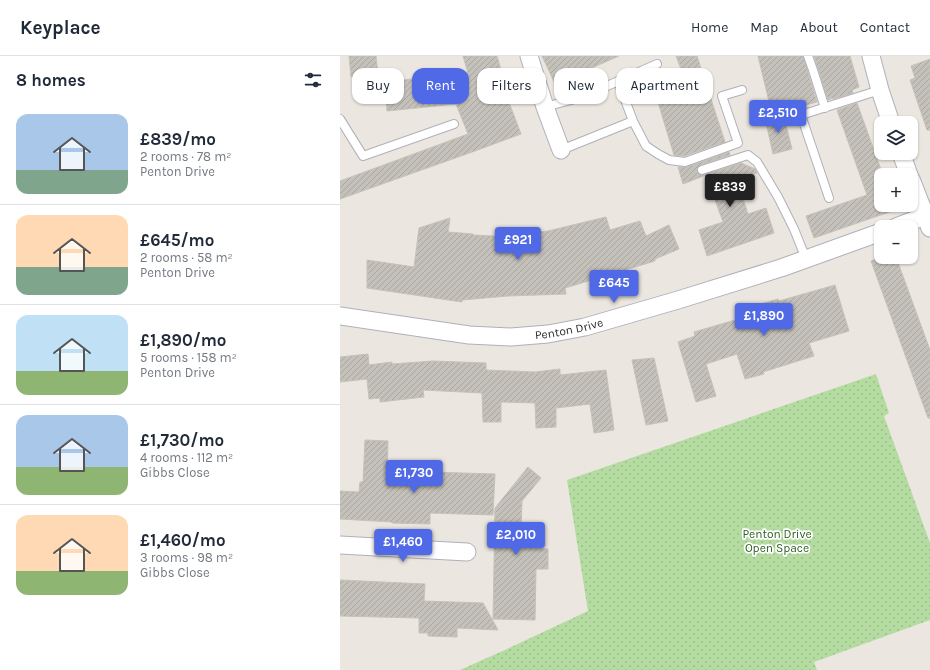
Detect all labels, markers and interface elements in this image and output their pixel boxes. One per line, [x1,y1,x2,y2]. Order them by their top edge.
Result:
text: Keyplace [20,17,101,39]
text: Home [691,19,728,36]
text: Map [750,19,778,36]
text: About [800,19,838,36]
text: Contact [860,19,910,36]
chip: Buy [352,68,404,104]
chip: Rent [412,68,469,104]
chip: Filters [477,68,546,104]
chip: New [554,68,608,104]
chip: Apartment [616,68,713,104]
icon: filters [302,69,324,91]
text: 8 homes [16,70,86,90]
pin: £2,510 [745,100,811,134]
text: £2,510 [758,105,798,120]
map controls [874,116,918,264]
button: layers [874,116,918,160]
text: £839/mo [140,129,216,149]
icon: home [48,130,96,178]
text: 2 rooms · 78 m² [140,149,232,164]
text: Penton Drive [140,164,215,179]
button: + [874,168,918,212]
pin: £839 [706,174,754,208]
text: £839 [714,179,746,194]
button: − [874,220,918,264]
pin: £921 [494,227,542,261]
text: £645/mo [140,230,214,250]
icon: home [48,231,96,279]
text: £921 [504,232,532,247]
text: 2 rooms · 58 m² [140,250,233,265]
text: Penton Drive [140,265,215,280]
pin: £645 [590,270,638,304]
text: £645 [598,275,630,290]
pin: £1,890 [731,303,797,337]
text: £1,890 [744,308,784,323]
street label: Penton Drive [534,315,605,342]
text: £1,890/mo [140,330,226,350]
icon: home [48,331,96,379]
text: 5 rooms · 158 m² [140,350,237,365]
text: Penton Drive [140,365,215,380]
text: £1,730/mo [140,430,224,450]
icon: home [48,431,96,479]
text: 4 rooms · 112 m² [140,450,233,465]
pin: £1,730 [381,460,447,494]
text: Gibbs Close [140,465,210,480]
text: £1,730 [395,465,433,480]
pin: £2,010 [483,522,549,556]
text: £2,010 [496,527,536,542]
park label: Penton Drive Open Space [742,527,812,555]
pin: £1,460 [370,529,436,563]
text: £1,460/mo [140,530,226,550]
icon: home [48,531,96,579]
text: £1,460 [383,534,423,549]
text: 3 rooms · 98 m² [140,550,233,565]
text: Gibbs Close [140,565,210,580]

